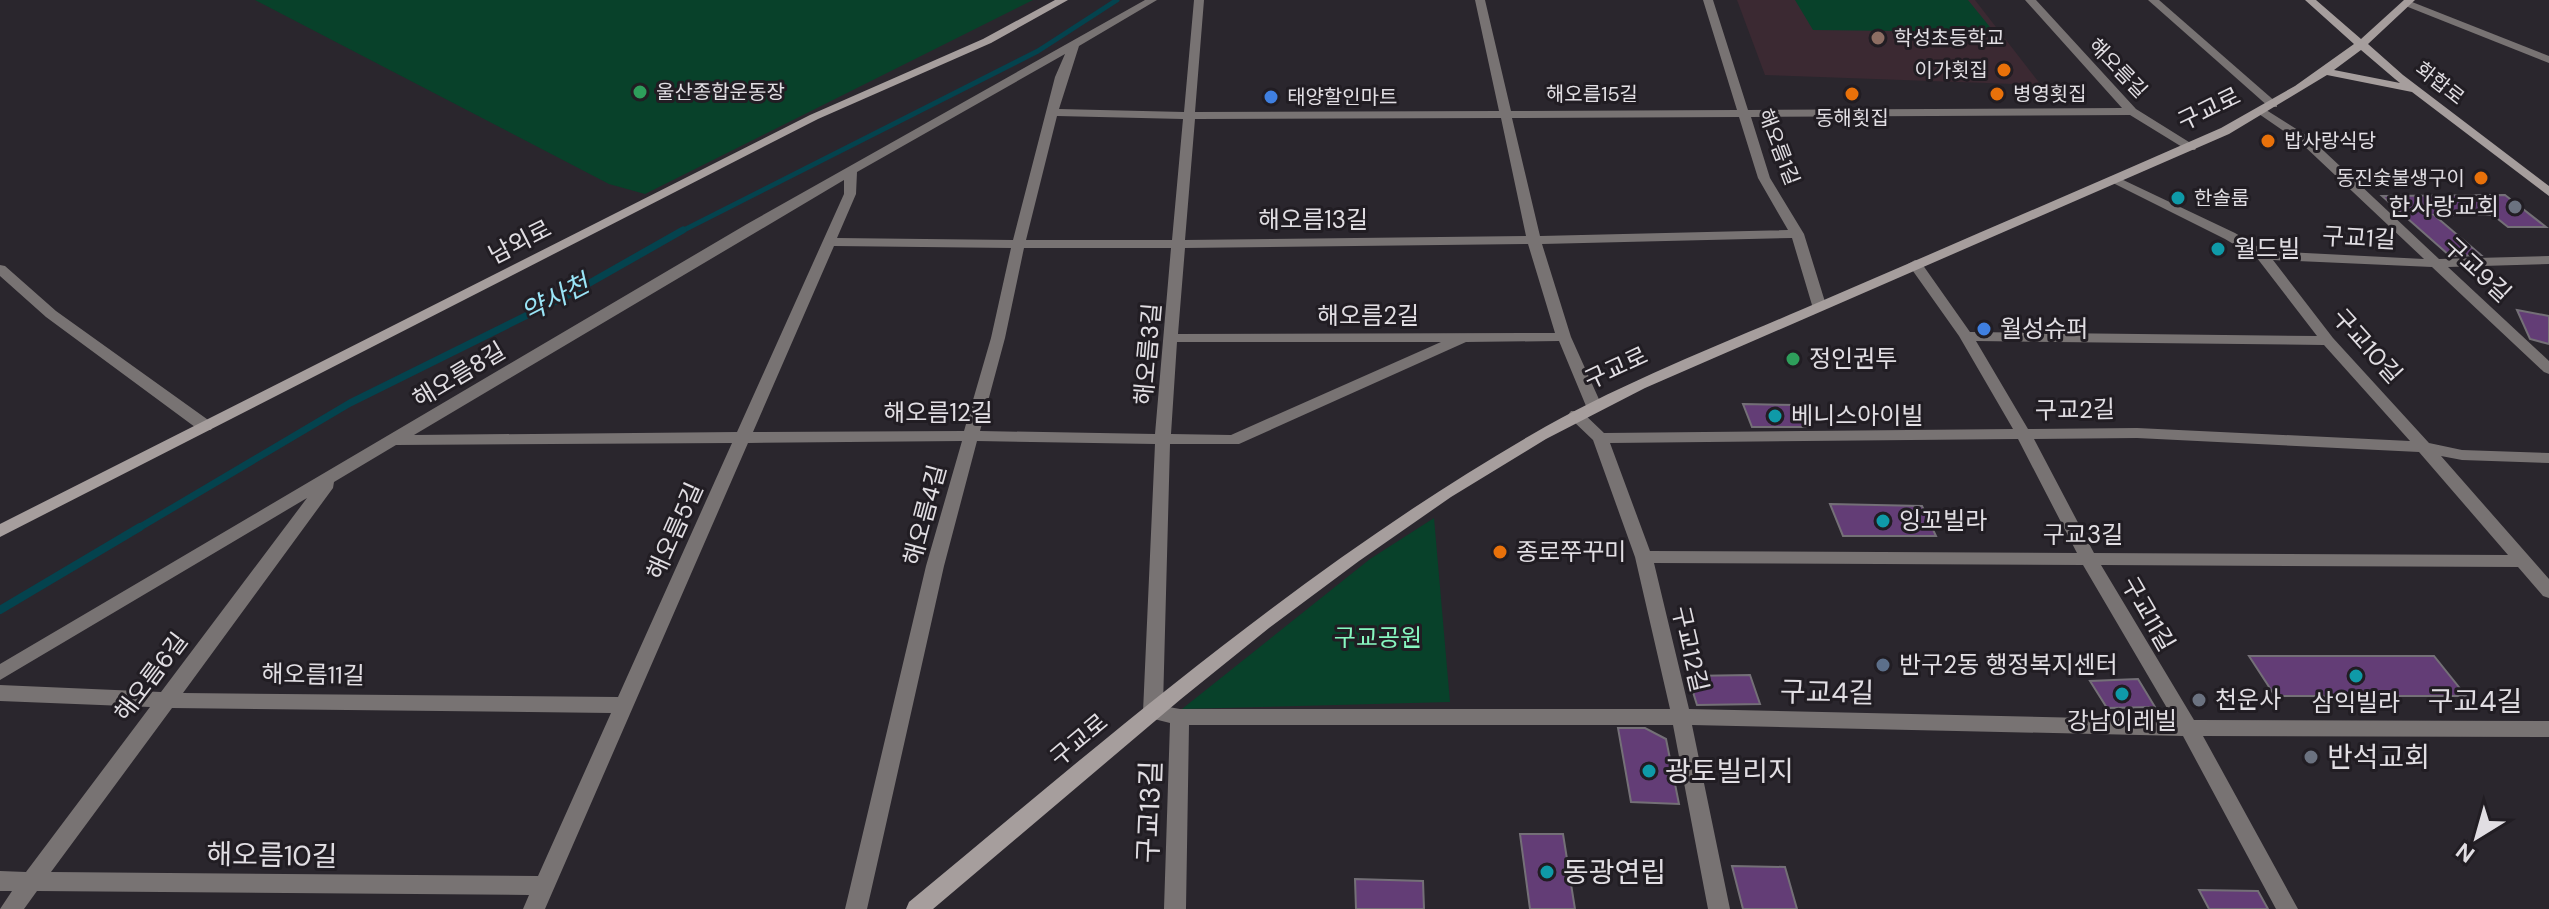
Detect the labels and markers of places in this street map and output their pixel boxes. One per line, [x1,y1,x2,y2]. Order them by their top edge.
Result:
place label: 학성초등학교 [1894,25,2004,51]
marker: 학성초등학교 [1869,29,1887,47]
place label: 이가횟집 [1914,57,1988,83]
marker: 이가횟집 [1995,61,2013,79]
place label: 울산종합운동장 [656,79,785,105]
place label: 병영횟집 [2013,81,2087,107]
marker: 울산종합운동장 [631,83,649,101]
place label: 태양할인마트 [1287,84,1397,110]
marker: 동해횟집 [1843,85,1861,103]
marker: 병영횟집 [1988,85,2006,103]
marker: 태양할인마트 [1262,88,1280,106]
place label: 동해횟집 [1815,105,1889,131]
place label: 밥사랑식당 [2284,128,2376,154]
marker: 밥사랑식당 [2259,132,2277,150]
place label: 동진숯불생구이 [2336,165,2465,191]
marker: 동진숯불생구이 [2472,169,2490,187]
place label: 한솔룸 [2194,185,2249,211]
marker: 한솔룸 [2169,189,2187,207]
place label: 한사랑교회 [2389,191,2499,222]
marker: 한사랑교회 [2506,198,2524,216]
place label: 월드빌 [2234,233,2300,264]
marker: 월드빌 [2209,240,2227,258]
place label: 월성슈퍼 [2000,313,2088,344]
marker: 월성슈퍼 [1975,320,1993,338]
place label: 정인권투 [1809,343,1897,374]
marker: 정인권투 [1784,350,1802,368]
place label: 베니스아이빌 [1791,400,1923,431]
marker: 베니스아이빌 [1766,407,1784,425]
place label: 잉꼬빌라 [1899,505,1987,536]
marker: 잉꼬빌라 [1874,512,1892,530]
place label: 종로쭈꾸미 [1516,536,1626,567]
marker: 종로쭈꾸미 [1491,543,1509,561]
place label: 반구2동 행정복지센터 [1899,649,2118,680]
marker: 반구2동 행정복지센터 [1874,656,1892,674]
marker: 삼익빌라 [2347,667,2365,685]
place label: 천운사 [2215,684,2281,715]
marker: 강남이레빌 [2113,685,2131,703]
place label: 삼익빌라 [2312,687,2400,718]
marker: 천운사 [2190,691,2208,709]
place label: 강남이레빌 [2067,705,2177,736]
place label: 반석교회 [2327,739,2430,776]
marker: 반석교회 [2302,748,2320,766]
place label: 광토빌리지 [1665,753,1794,790]
marker: 광토빌리지 [1640,762,1658,780]
place label: 동광연립 [1563,854,1666,891]
marker: 동광연립 [1538,863,1556,881]

